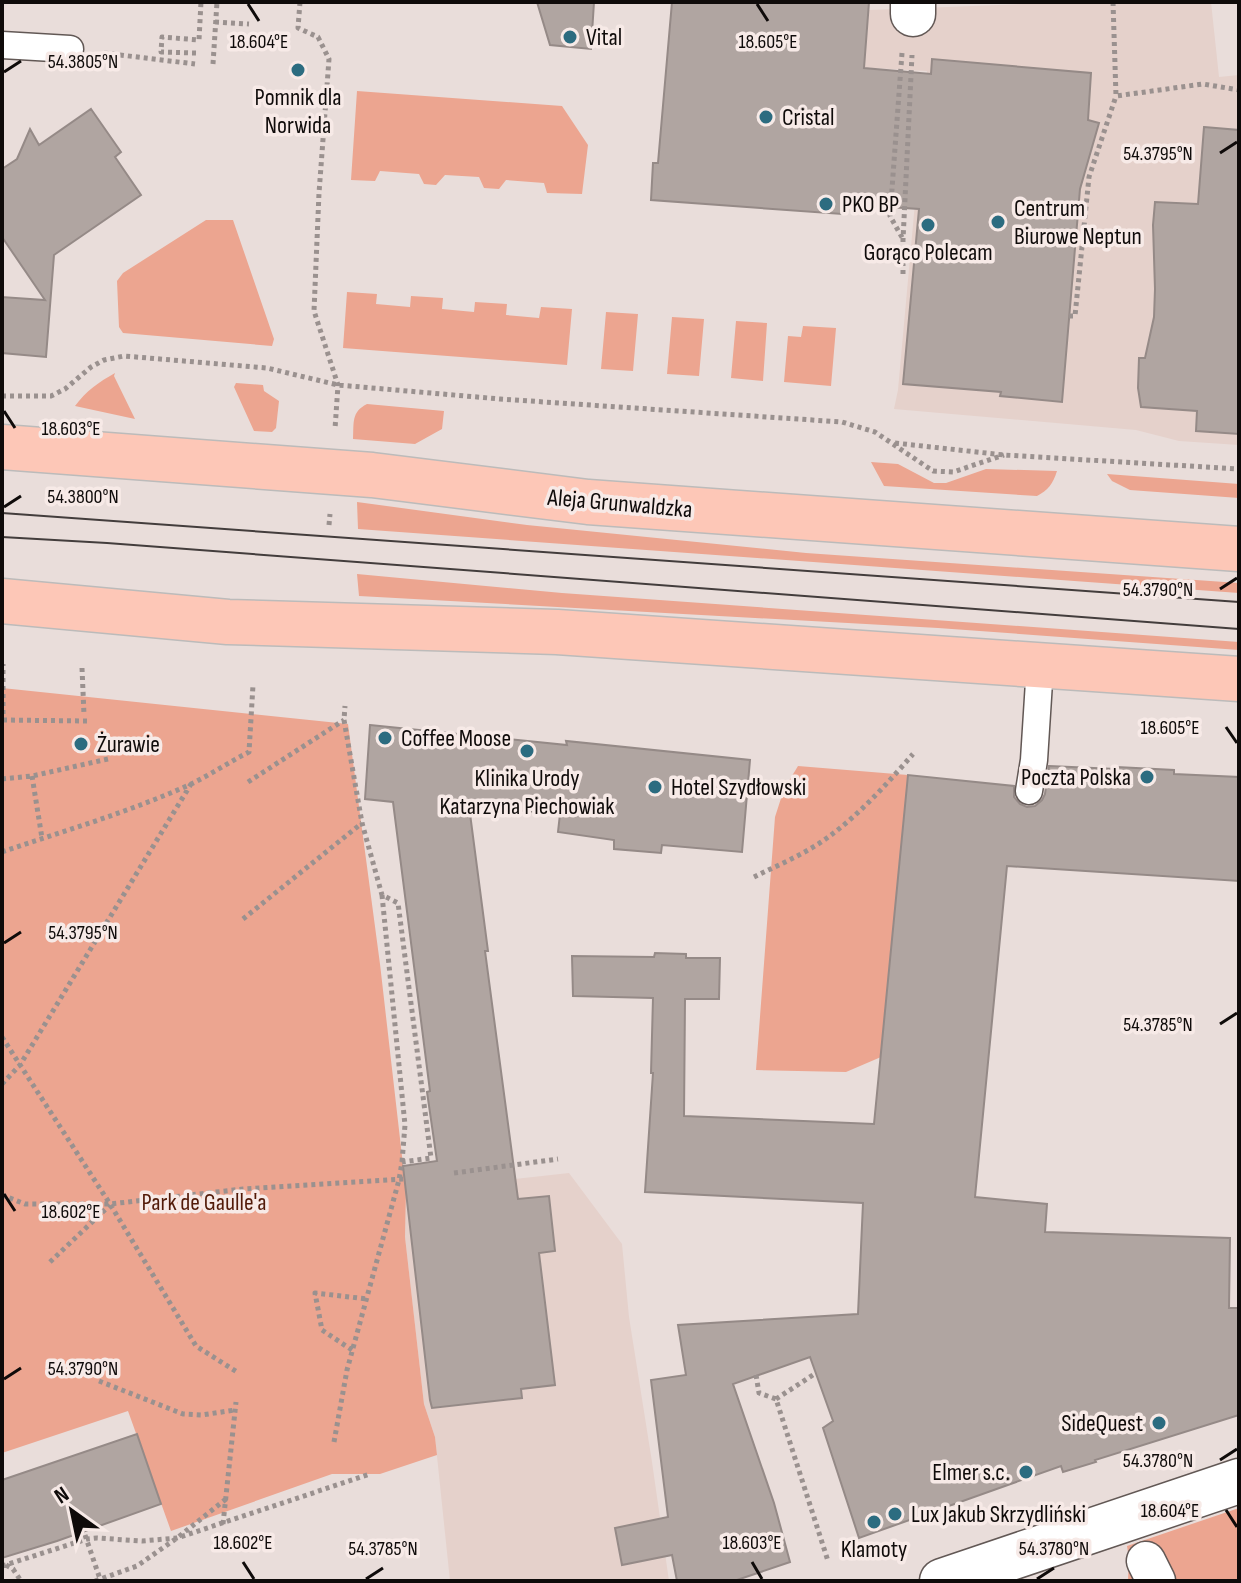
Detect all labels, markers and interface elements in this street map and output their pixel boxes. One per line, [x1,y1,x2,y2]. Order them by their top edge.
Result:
place label: Vital [586,23,622,52]
marker: Vital [561,28,579,46]
text: 18.604°E [230,30,288,54]
text: 18.605°E [739,30,797,54]
text: 54.3805°N [48,50,118,74]
marker: Pomnik dla Norwida [289,61,307,79]
place label: Pomnik dla Norwida [255,83,341,140]
place label: Cristal [782,103,834,132]
marker: Cristal [757,108,775,126]
text: 54.3795°N [1123,142,1193,166]
place label: PKO BP [842,190,899,219]
place label: Centrum Biurowe Neptun [1014,194,1142,251]
marker: PKO BP [817,195,835,213]
marker: Centrum Biurowe Neptun [989,213,1007,231]
marker: Gorąco Polecam [919,216,937,234]
place label: Gorąco Polecam [863,238,993,267]
text: 18.603°E [41,417,101,441]
street label: Aleja Grunwaldzka [545,483,694,524]
text: 54.3800°N [47,485,119,509]
text: 54.3790°N [1123,578,1193,602]
text: 18.605°E [1141,716,1199,740]
place label: Coffee Moose [401,724,511,753]
marker: Coffee Moose [376,729,394,747]
place label: Żurawie [97,730,160,759]
marker: Żurawie [72,735,90,753]
marker: Klinika Urody Katarzyna Piechowiak [518,742,536,760]
place label: Poczta Polska [1021,763,1131,792]
place label: Klinika Urody Katarzyna Piechowiak [440,764,614,821]
marker: Poczta Polska [1138,768,1156,786]
place label: Hotel Szydłowski [671,773,806,802]
marker: Hotel Szydłowski [646,778,664,796]
text: 54.3795°N [48,921,118,945]
text: 54.3785°N [1123,1013,1193,1037]
park label: Park de Gaulle'a [141,1188,267,1217]
text: 18.602°E [41,1200,101,1224]
text: 54.3790°N [48,1357,118,1381]
place label: SideQuest [1061,1409,1143,1438]
marker: SideQuest [1150,1414,1168,1432]
text: 54.3780°N [1123,1449,1193,1473]
place label: Elmer s.c. [932,1458,1010,1487]
marker: Elmer s.c. [1017,1463,1035,1481]
north arrow [32,1471,112,1551]
text: N [50,1481,74,1510]
text: 18.604°E [1141,1499,1199,1523]
place label: Lux Jakub Skrzydliński [911,1500,1086,1529]
marker: Lux Jakub Skrzydliński [886,1505,904,1523]
marker: Klamoty [865,1513,883,1531]
text: 18.602°E [213,1531,273,1555]
text: 18.603°E [722,1531,782,1555]
place label: Klamoty [841,1535,907,1564]
text: 54.3785°N [348,1537,418,1561]
text: 54.3780°N [1019,1537,1089,1561]

